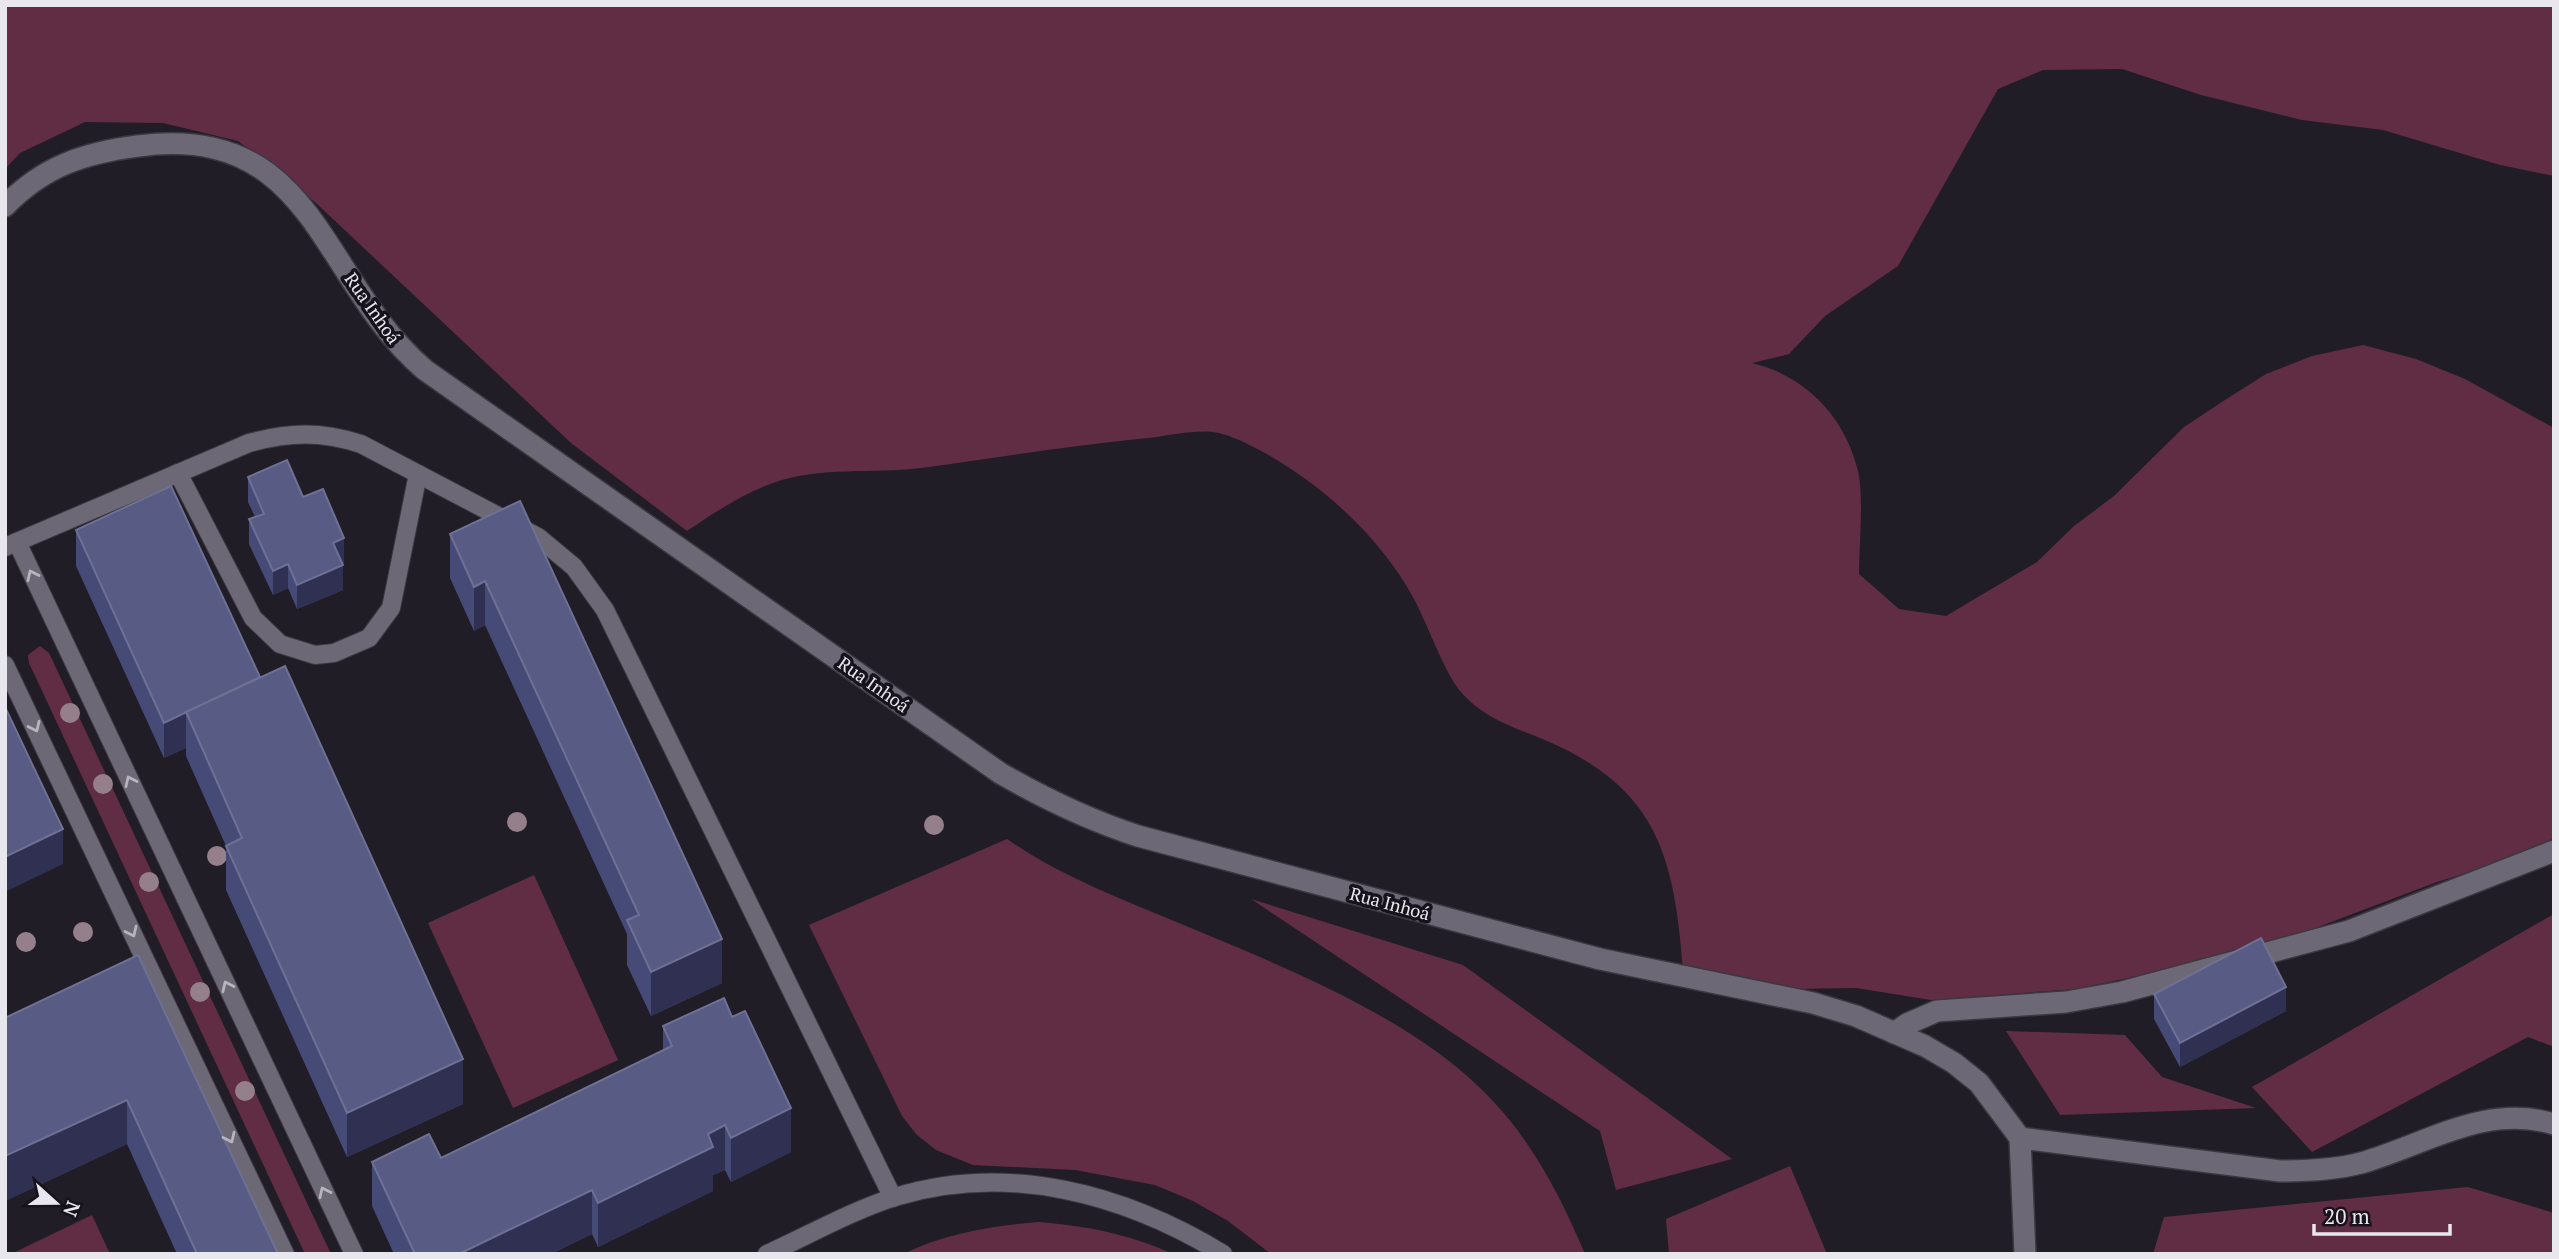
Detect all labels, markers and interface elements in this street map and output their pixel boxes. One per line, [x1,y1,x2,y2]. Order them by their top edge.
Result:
street label: Rua Inhoá [340,268,406,348]
one-way arrow [27,570,41,582]
street label: Rua Inhoá [834,651,914,717]
one-way arrow [26,720,40,732]
one-way arrow [124,776,138,788]
street label: Rua Inhoá [1347,881,1433,925]
one-way arrow [124,925,138,937]
one-way arrow [221,981,235,994]
one-way arrow [221,1131,235,1143]
north arrow [21,1168,91,1238]
one-way arrow [319,1187,333,1199]
scale bar [2314,1192,2450,1236]
text: N [58,1198,87,1221]
text: 20 m [2324,1202,2370,1230]

